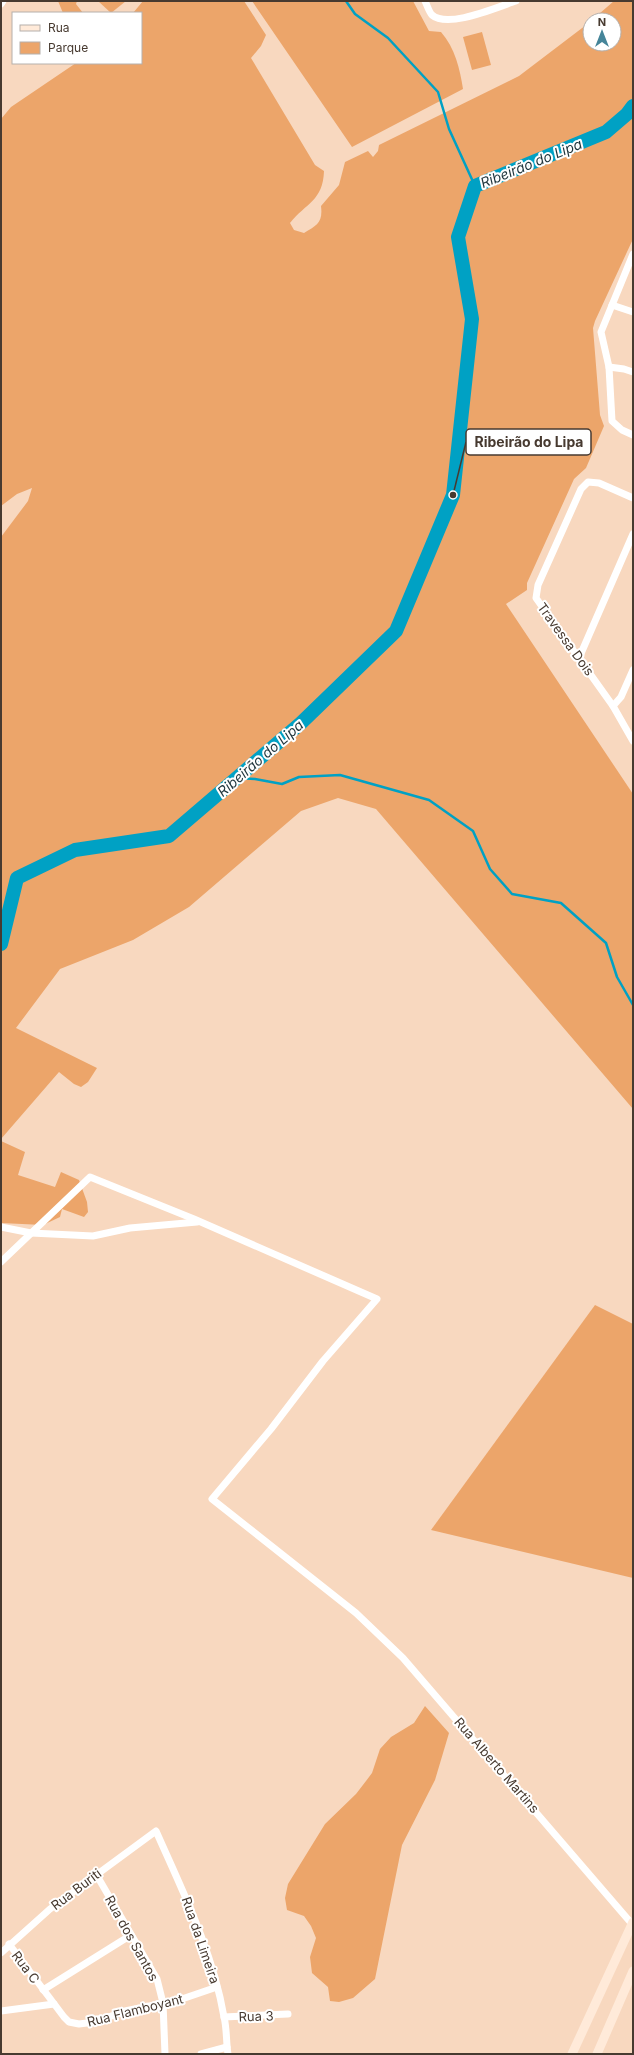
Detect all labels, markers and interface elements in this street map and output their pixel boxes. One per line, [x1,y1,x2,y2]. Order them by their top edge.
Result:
legend [12,12,142,64]
north arrow [582,12,622,52]
text: N [598,15,606,29]
text: Rua [48,20,70,35]
text: Parque [48,40,88,55]
water label: Ribeirão do Lipa [478,135,585,191]
callout: Ribeirão do Lipa [466,429,591,455]
text: Ribeirão do Lipa [474,433,584,450]
street label: Travessa Dois [534,599,598,679]
water label: Ribeirão do Lipa [214,716,307,800]
street label: Rua Alberto Martins [451,1714,543,1816]
street label: Rua Buriti [48,1865,104,1913]
street label: Rua dos Santos [102,1892,162,1984]
street label: Rua da Limeira [179,1894,223,1986]
street label: Rua C [9,1948,43,1986]
street label: Rua Flamboyant [85,1990,185,2030]
street label: Rua 3 [238,2007,274,2025]

